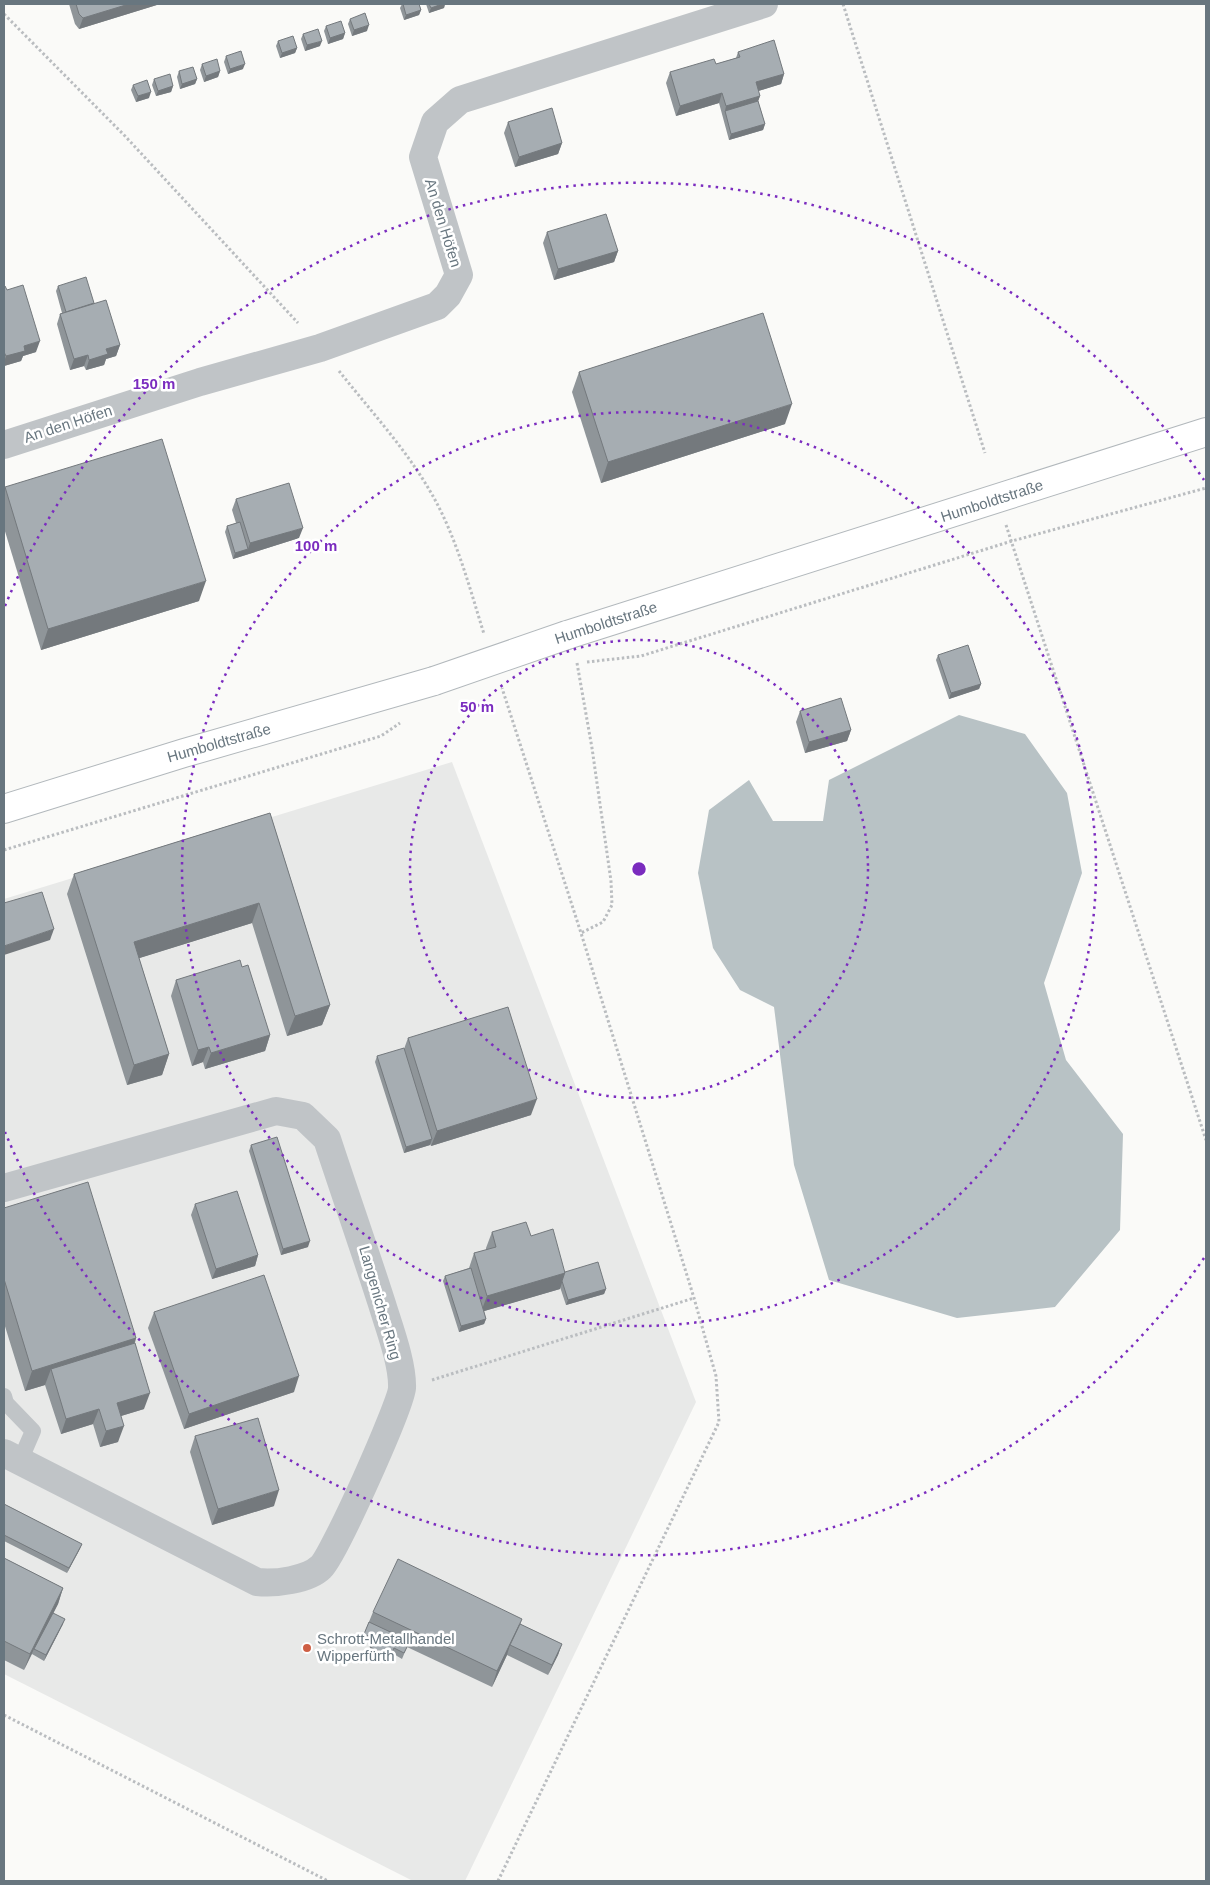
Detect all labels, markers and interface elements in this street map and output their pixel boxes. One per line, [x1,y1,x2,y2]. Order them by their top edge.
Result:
street label: An den Höfen [422,176,465,269]
text: 150 m [133,375,175,392]
street label: An den Höfen [22,401,114,446]
street label: Humboldtstraße [938,476,1045,525]
text: 100 m [295,537,337,554]
street label: Humboldtstraße [552,598,659,647]
text: 50 m [460,698,494,715]
street label: Humboldtstraße [165,720,272,765]
centre of rings [630,860,648,878]
street label: Langenicher Ring [356,1244,405,1362]
place label: Schrott-Metallhandel Wipperfürth [317,1630,455,1664]
marker: Schrott-Metallhandel Wipperfürth [301,1642,313,1654]

